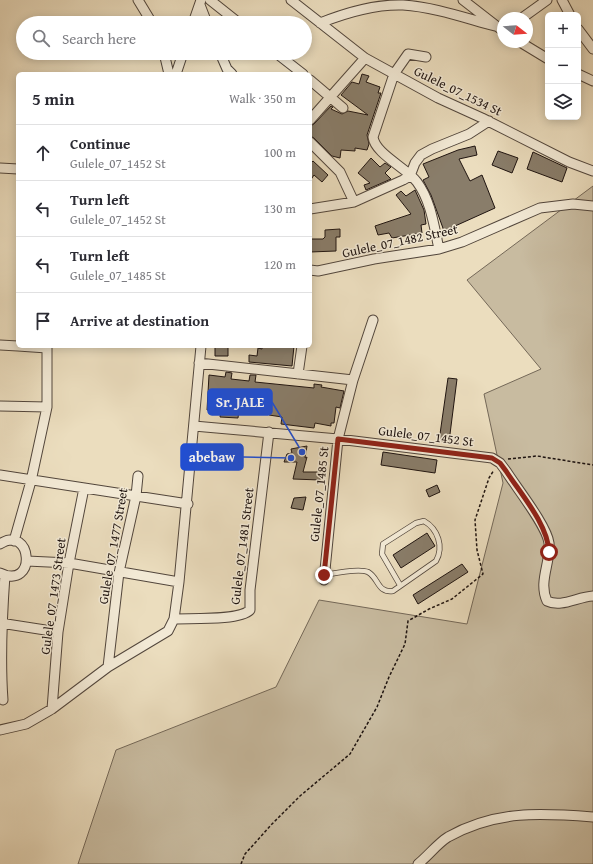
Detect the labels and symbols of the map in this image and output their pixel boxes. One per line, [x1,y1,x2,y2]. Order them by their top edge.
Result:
north arrow [497,12,533,48]
street label: Gulele_07_1534 St [411,61,506,121]
street label: Gulele_07_1482 Street [340,219,460,263]
callout: Sr. JALE [208,389,272,415]
text: Sr. JALE [216,392,265,412]
street label: Gulele_07_1452 St [377,421,475,451]
callout: abebaw [181,444,243,470]
street label: Gulele_07_1485 St [305,445,333,543]
text: abebaw [189,447,236,467]
street label: Gulele_07_1477 Street [93,486,133,606]
street label: Gulele_07_1481 Street [225,486,259,606]
street label: Gulele_07_1473 Street [35,536,71,656]
route start [540,543,558,561]
route end [315,566,333,584]

